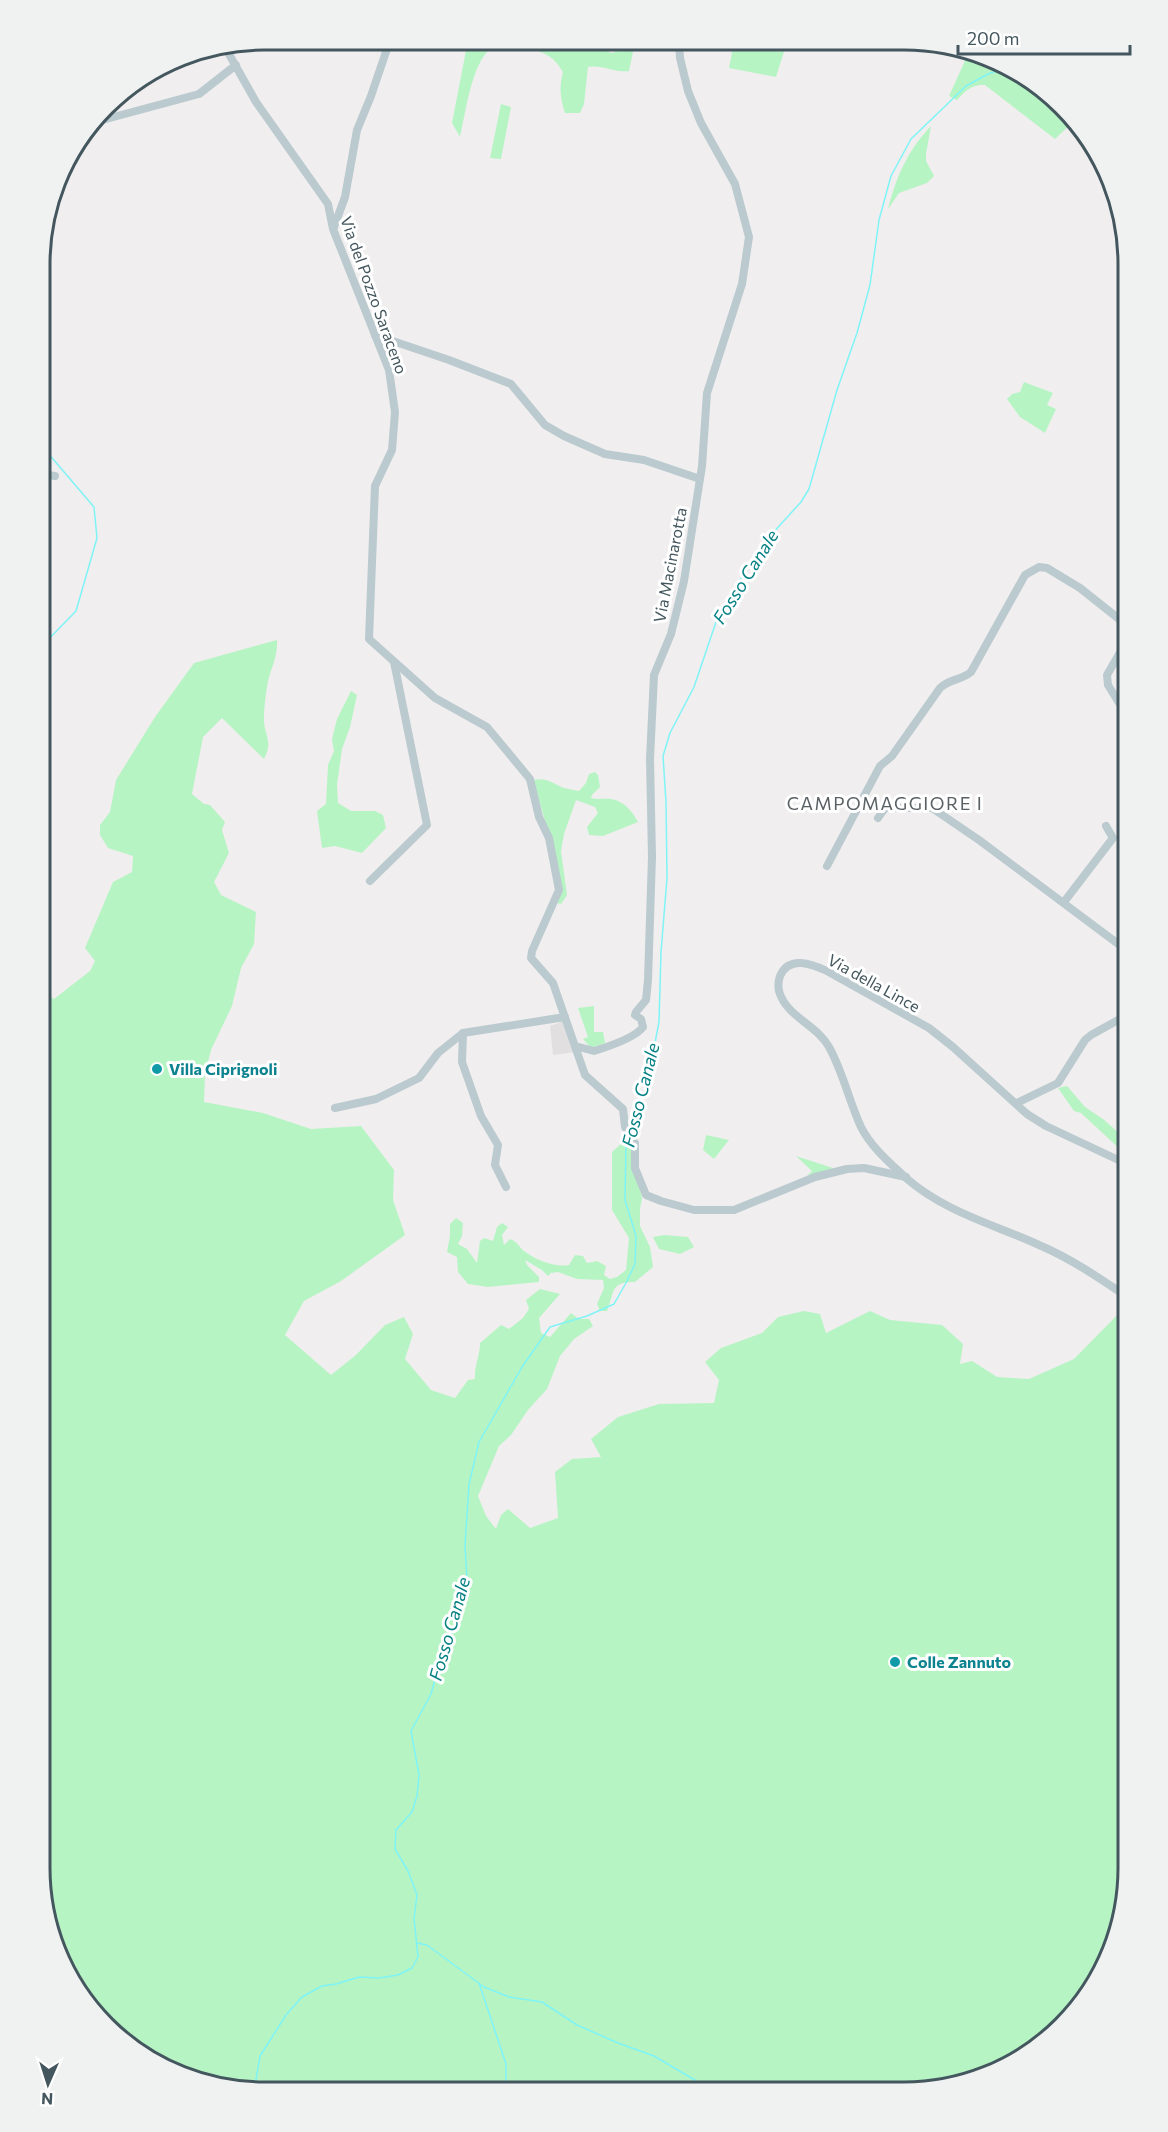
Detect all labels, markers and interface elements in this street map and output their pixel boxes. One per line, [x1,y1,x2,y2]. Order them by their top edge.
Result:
scale bar [958,18,1130,56]
text: 200 m [967,27,1020,49]
street label: Via del Pozzo Saraceno [337,213,412,376]
street label: Via Macinarotta [649,506,690,624]
water label: Fosso Canale [708,525,783,628]
district label: CAMPOMAGGIORE I [787,792,983,814]
street label: Via della Lince [825,949,924,1016]
water label: Fosso Canale [616,1040,664,1149]
place label: Villa Ciprignoli [169,1059,277,1078]
marker: Villa Ciprignoli [150,1062,164,1076]
water label: Fosso Canale [424,1574,474,1683]
place label: Colle Zannuto [907,1652,1011,1671]
marker: Colle Zannuto [888,1655,902,1669]
north arrow [18,2054,78,2114]
text: N [41,2090,54,2109]

